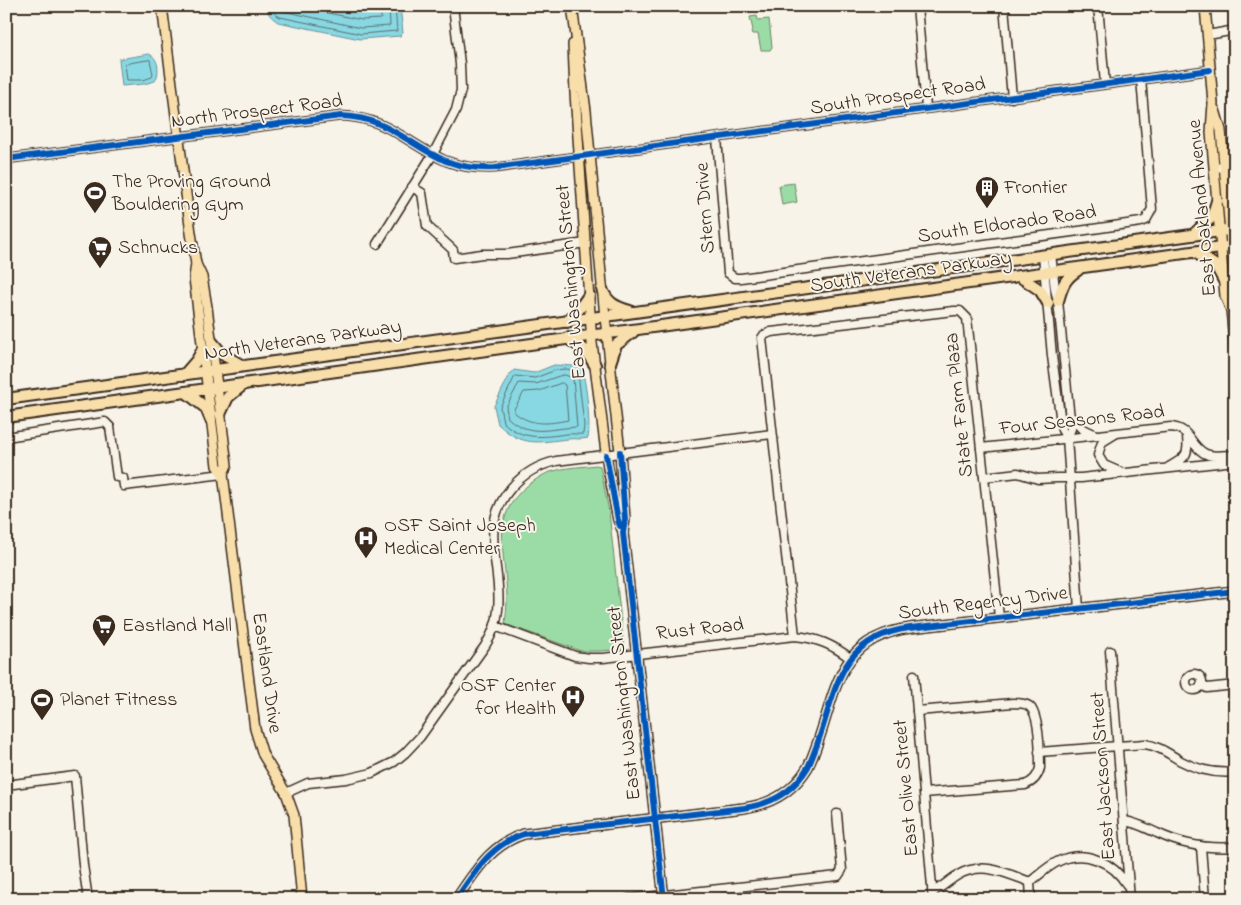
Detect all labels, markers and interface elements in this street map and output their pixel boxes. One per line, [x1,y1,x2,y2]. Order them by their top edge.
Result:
street label: South Prospect Road [808,70,988,124]
street label: North Prospect Road [170,87,344,137]
street label: East Oakland Avenue [1181,118,1225,298]
street label: Stern Drive [688,161,724,255]
place label: The Proving Ground Bouldering Gym [111,168,271,221]
place label: Frontier [1003,174,1068,203]
building icon: Frontier [974,175,1000,209]
sports icon: The Proving Ground Bouldering Gym [82,180,108,214]
street label: East Washington Street [549,183,596,381]
street label: South Eldorado Road [916,198,1098,252]
place label: Schnucks [118,234,198,263]
supermarket icon: Schnucks [87,235,113,269]
street label: South Veterans Parkway [808,245,1014,301]
street label: North Veterans Parkway [203,313,403,369]
street label: State Farm Plaza [938,331,982,479]
street label: Four Seasons Road [997,398,1166,444]
place label: OSF Saint Joseph Medical Center [384,512,536,564]
hospital icon: OSF Saint Joseph Medical Center [353,525,379,559]
street label: South Regency Drive [897,579,1070,630]
street label: East Washington Street [600,604,651,802]
street label: Eastland Drive [243,611,289,735]
street label: Rust Road [655,611,745,649]
place label: Eastland Mall [122,612,232,641]
supermarket icon: Eastland Mall [91,613,117,647]
place label: OSF Center for Health [460,672,557,724]
hospital icon: OSF Center for Health [560,684,586,718]
place label: Planet Fitness [60,686,178,715]
sports icon: Planet Fitness [29,687,55,721]
street label: East Jackson Street [1084,690,1124,861]
street label: East Olive Street [887,718,927,858]

